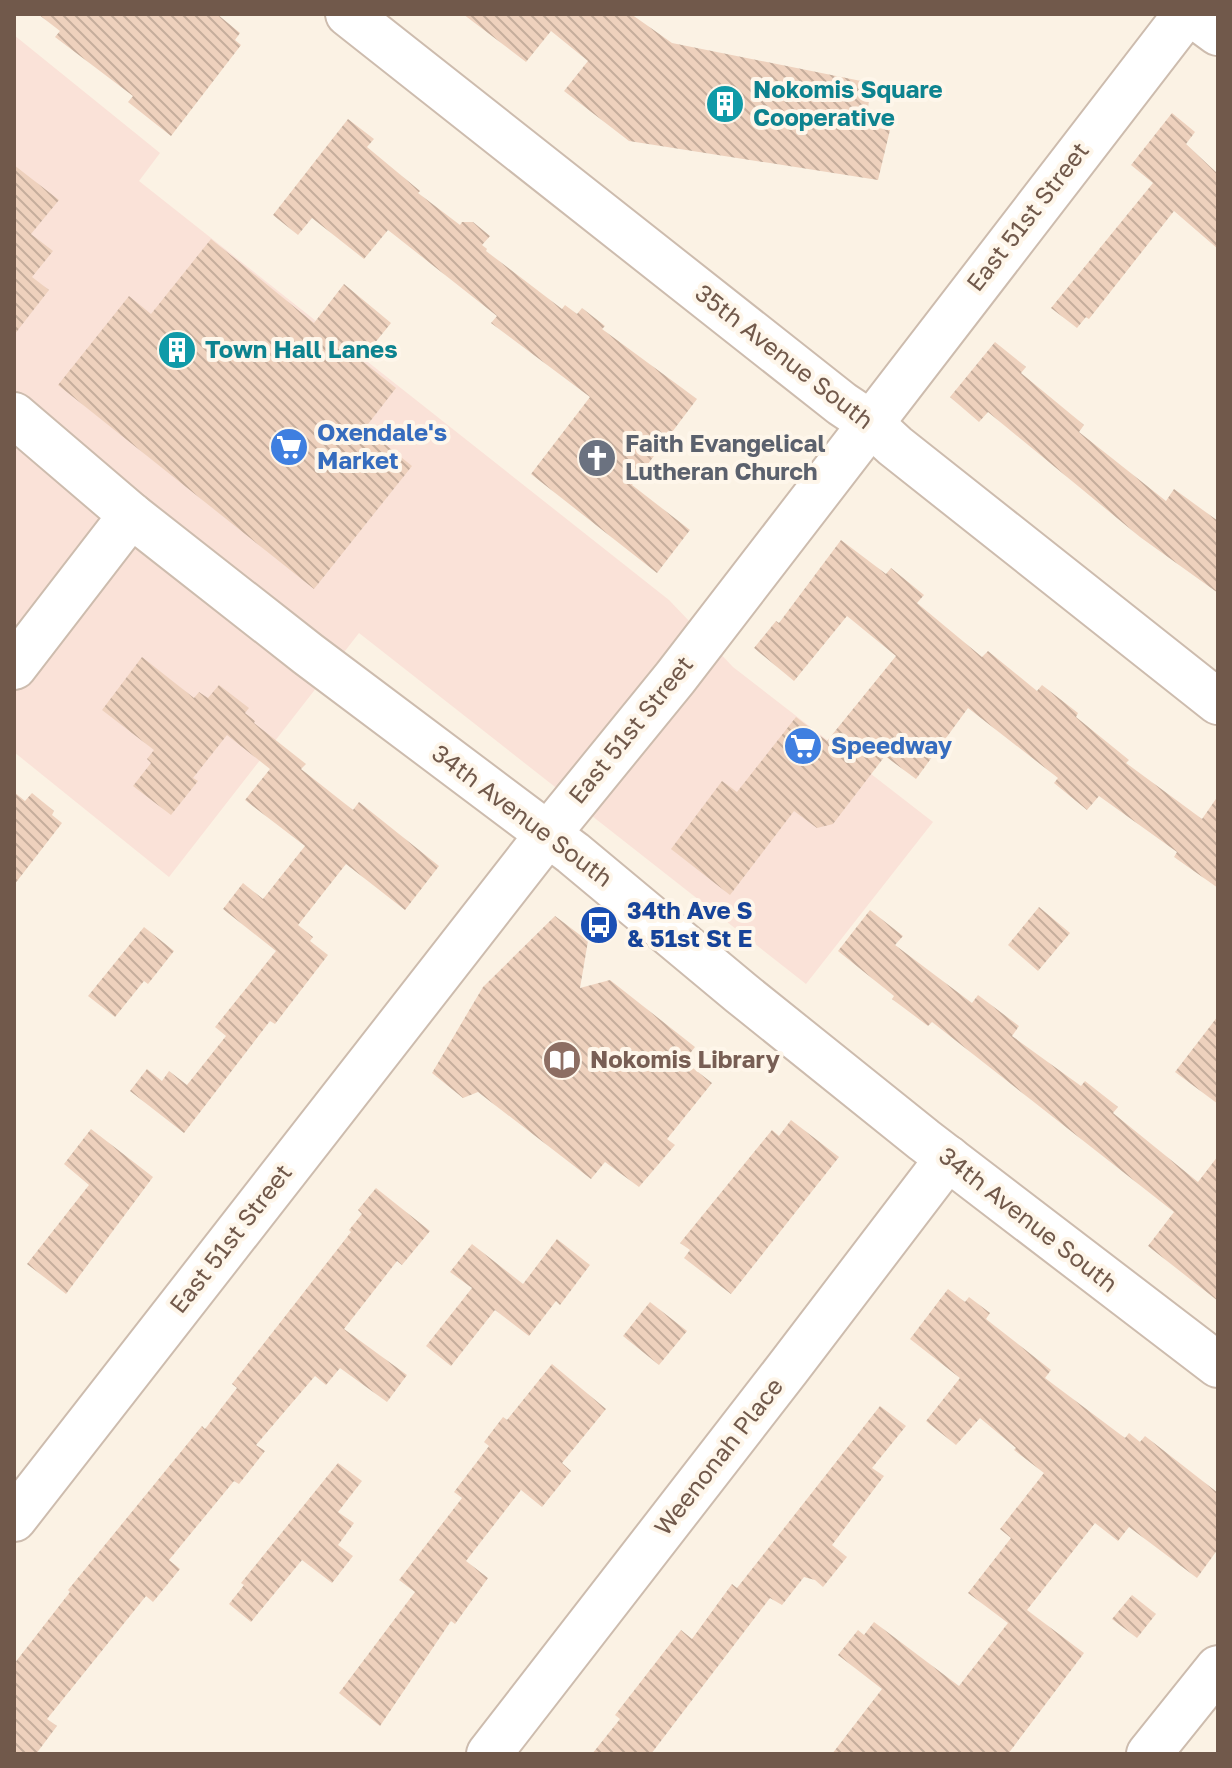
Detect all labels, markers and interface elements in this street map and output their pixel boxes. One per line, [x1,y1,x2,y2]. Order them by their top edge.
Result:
place label: Nokomis Square Cooperative [753,74,943,131]
building icon: Nokomis Square Cooperative [704,83,746,125]
street label: East 51st Street [960,136,1094,296]
street label: 35th Avenue South [690,277,880,434]
building icon: Town Hall Lanes [156,329,198,371]
place label: Town Hall Lanes [205,334,398,363]
place label: Oxendale's Market [317,417,447,474]
supermarket icon: Oxendale's Market [268,426,310,468]
place label: Faith Evangelical Lutheran Church [625,428,825,485]
church icon: Faith Evangelical Lutheran Church [576,437,618,479]
street label: East 51st Street [562,650,698,809]
supermarket icon: Speedway [782,725,824,767]
place label: Speedway [831,730,953,759]
street label: 34th Avenue South [427,738,619,892]
place label: 34th Ave S & 51st St E [627,895,753,952]
bus stop icon: 34th Ave S & 51st St E [578,904,620,946]
library icon: Nokomis Library [541,1039,583,1081]
place label: Nokomis Library [590,1044,780,1073]
street label: 34th Avenue South [934,1140,1124,1297]
street label: East 51st Street [163,1158,297,1318]
street label: Weenonah Place [647,1371,788,1541]

